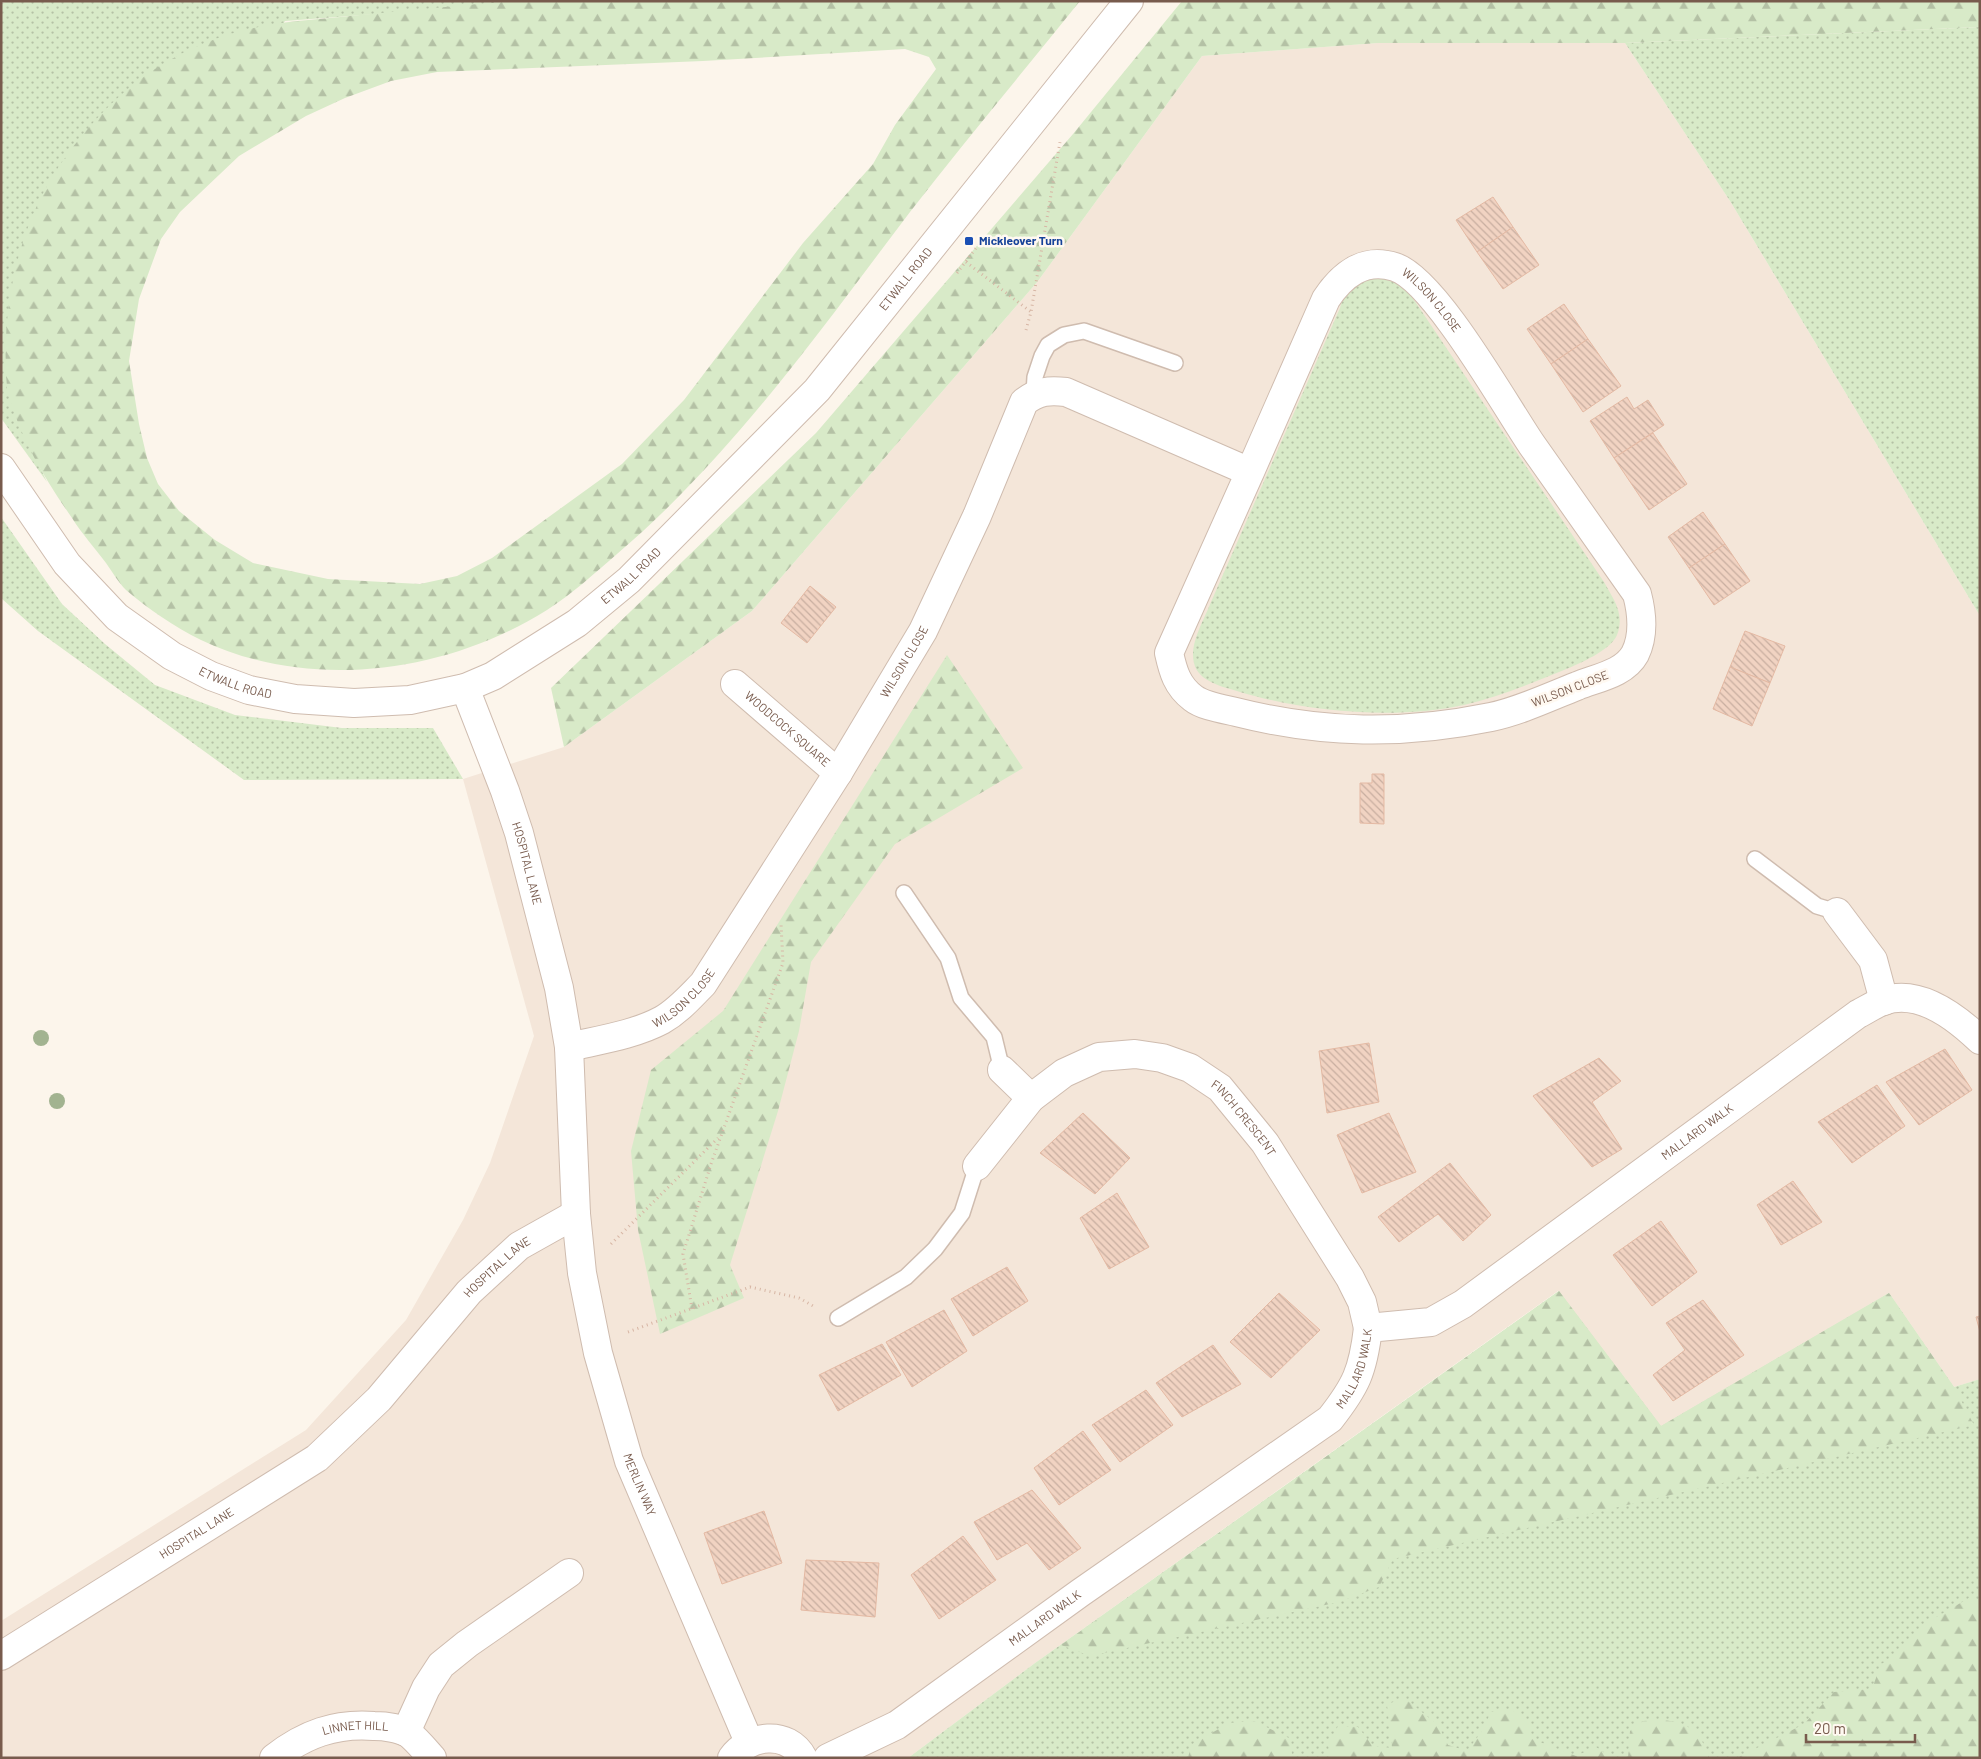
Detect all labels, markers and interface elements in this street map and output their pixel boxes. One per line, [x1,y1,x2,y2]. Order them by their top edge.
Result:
place label: Mickleover Turn [979,233,1063,247]
marker: Mickleover Turn [963,235,975,247]
street label: ETWALL ROAD [876,244,934,313]
street label: WILSON CLOSE [1400,264,1464,334]
street label: ETWALL ROAD [598,544,663,606]
street label: WILSON CLOSE [877,623,930,700]
street label: ETWALL ROAD [197,663,273,700]
street label: WILSON CLOSE [1529,667,1610,709]
street label: WOODCOCK SQUARE [742,688,833,769]
street label: HOSPITAL LANE [510,820,545,906]
street label: WILSON CLOSE [650,966,717,1030]
street label: FINCH CRESCENT [1209,1076,1279,1158]
street label: MALLARD WALK [1658,1100,1736,1162]
street label: HOSPITAL LANE [460,1233,533,1300]
street label: MALLARD WALK [1332,1327,1374,1411]
street label: MERLIN WAY [621,1452,660,1518]
street label: HOSPITAL LANE [156,1504,236,1561]
street label: MALLARD WALK [1006,1586,1084,1648]
scale bar [1806,1712,1915,1744]
street label: LINNET HILL [320,1717,390,1737]
text: 20 m [1814,1719,1846,1737]

